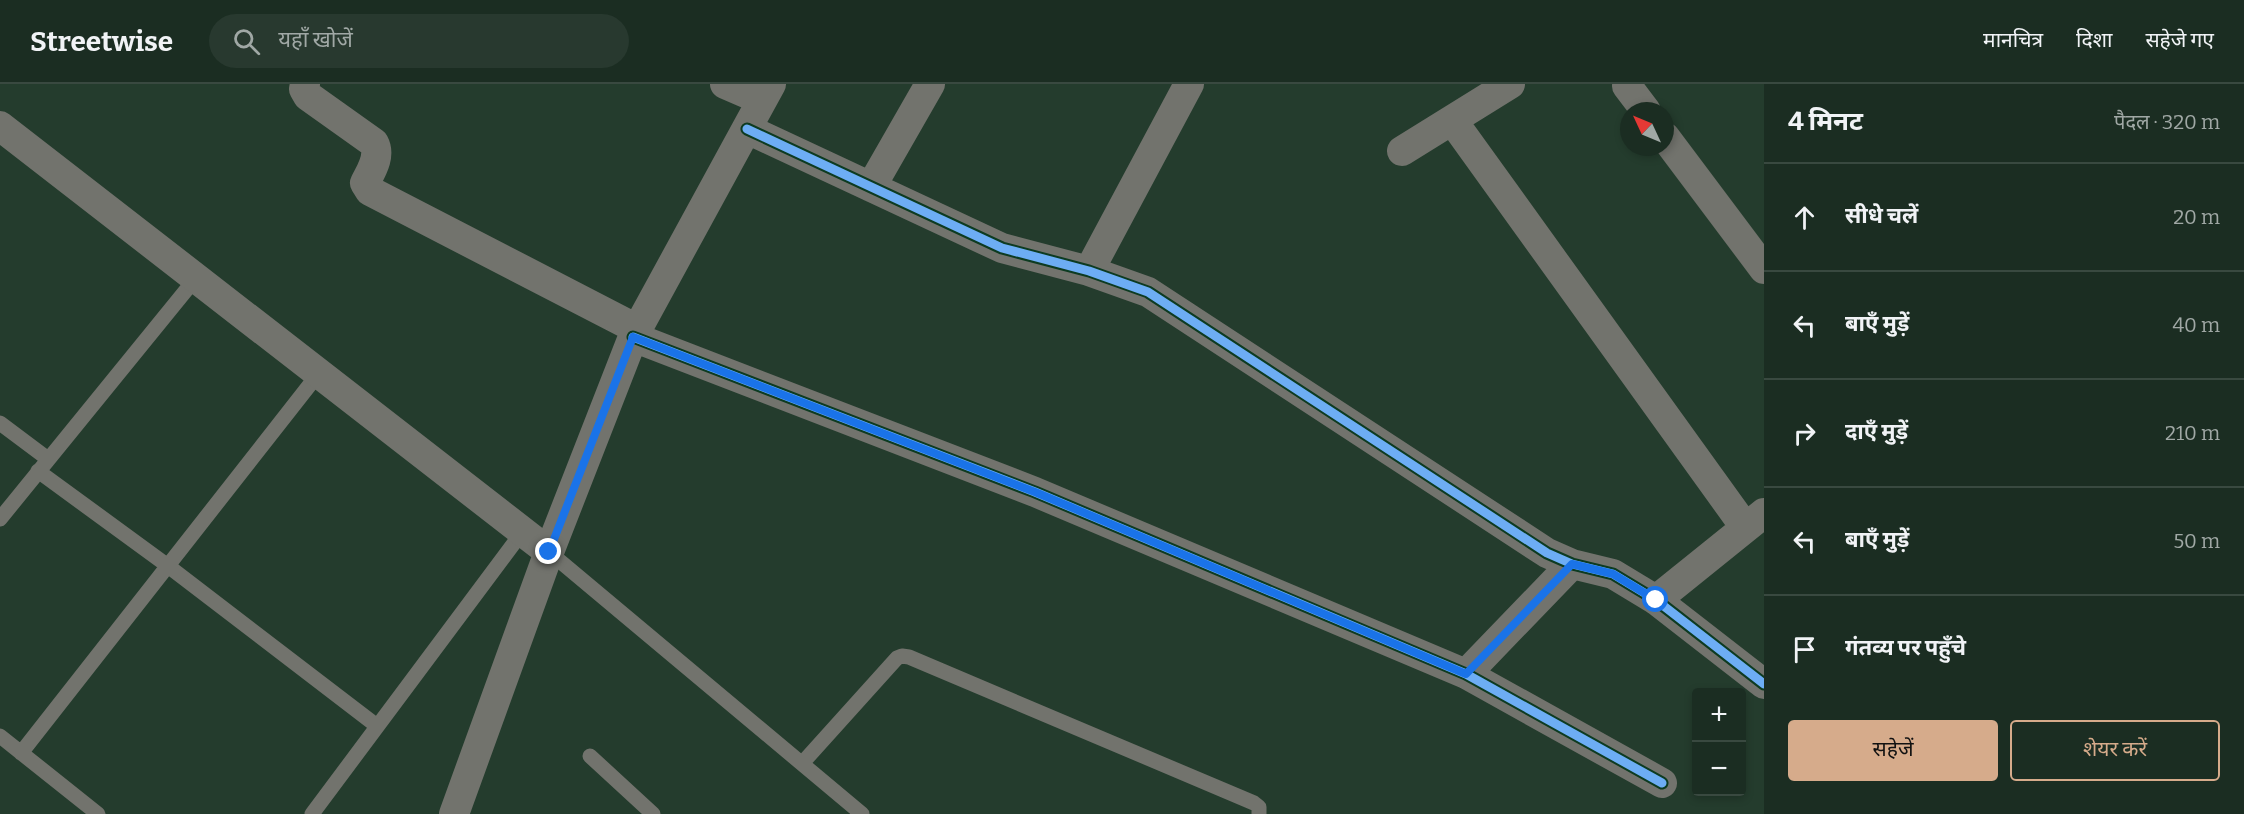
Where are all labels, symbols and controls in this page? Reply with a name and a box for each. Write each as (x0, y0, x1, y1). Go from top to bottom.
search box (209, 14, 629, 68)
text: Streetwise (30, 25, 173, 58)
icon: search (230, 25, 263, 58)
text: यहाँ खोजें (278, 26, 353, 53)
text: मानचित्र (1983, 27, 2043, 53)
text: दिशा (2076, 27, 2112, 53)
text: सहेजे गए (2145, 27, 2214, 53)
north arrow (1620, 102, 1674, 156)
text: 4 मिनट (1788, 106, 1863, 137)
text: पैदल · 320 m (2114, 110, 2220, 134)
icon: ahead (1788, 201, 1821, 234)
text: सीधे चलें (1845, 202, 1918, 229)
text: 20 m (2173, 205, 2220, 229)
icon: left (1788, 309, 1821, 342)
text: बाएँ मुड़ें (1845, 310, 1909, 337)
text: 40 m (2172, 313, 2220, 337)
icon: right (1788, 417, 1821, 450)
text: दाएँ मुड़ें (1845, 418, 1908, 445)
text: 210 m (2165, 421, 2220, 445)
icon: left (1788, 525, 1821, 558)
text: बाएँ मुड़ें (1845, 526, 1909, 553)
text: 50 m (2173, 529, 2220, 553)
route end (535, 538, 561, 564)
route start (1642, 586, 1668, 612)
icon: arrive (1788, 633, 1821, 666)
text: गंतव्य पर पहुँचे (1845, 634, 1966, 661)
map controls (1692, 688, 1746, 796)
button: + (1692, 688, 1746, 742)
button: सहेजें (1788, 720, 1998, 781)
button: शेयर करें (2010, 720, 2220, 781)
button: − (1692, 742, 1746, 796)

